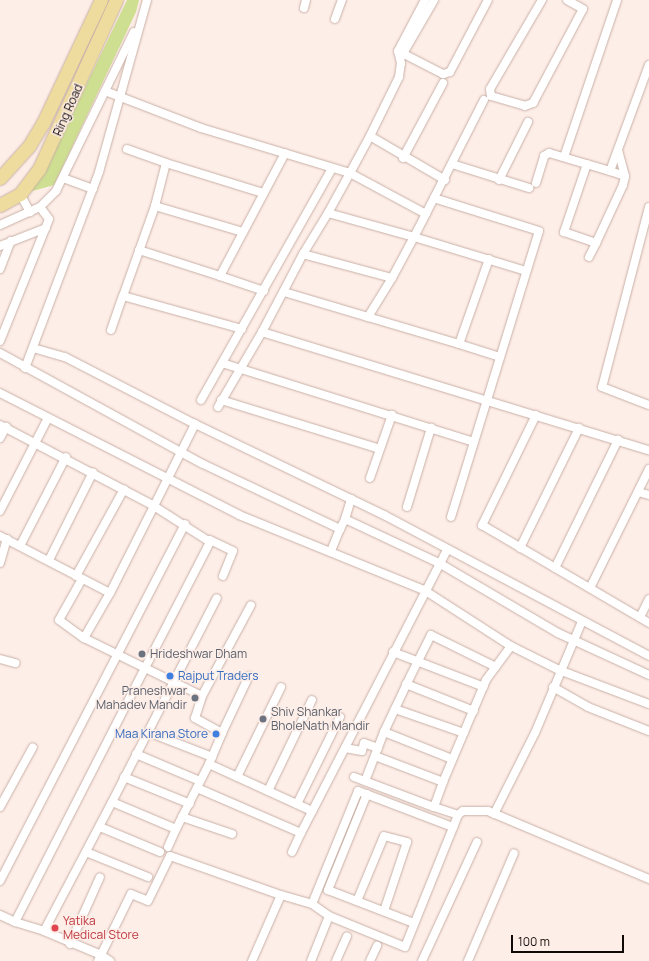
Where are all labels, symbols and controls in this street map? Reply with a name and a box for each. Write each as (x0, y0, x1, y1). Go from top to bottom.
street label: Ring Road (50, 82, 86, 138)
place label: Hrideshwar Dham (150, 647, 247, 661)
marker: Hrideshwar Dham (137, 649, 147, 659)
place label: Rajput Traders (178, 669, 258, 683)
marker: Rajput Traders (165, 671, 175, 681)
place label: Praneshwar Mahadev Mandir (96, 684, 187, 712)
marker: Praneshwar Mahadev Mandir (190, 693, 200, 703)
place label: Shiv Shankar BholeNath Mandir (271, 705, 370, 733)
marker: Shiv Shankar BholeNath Mandir (258, 714, 268, 724)
place label: Maa Kirana Store (115, 727, 208, 741)
marker: Maa Kirana Store (211, 729, 221, 739)
place label: Yatika Medical Store (63, 914, 139, 942)
marker: Yatika Medical Store (50, 923, 60, 933)
scale bar (513, 927, 626, 953)
text: 100 m (518, 933, 550, 950)

